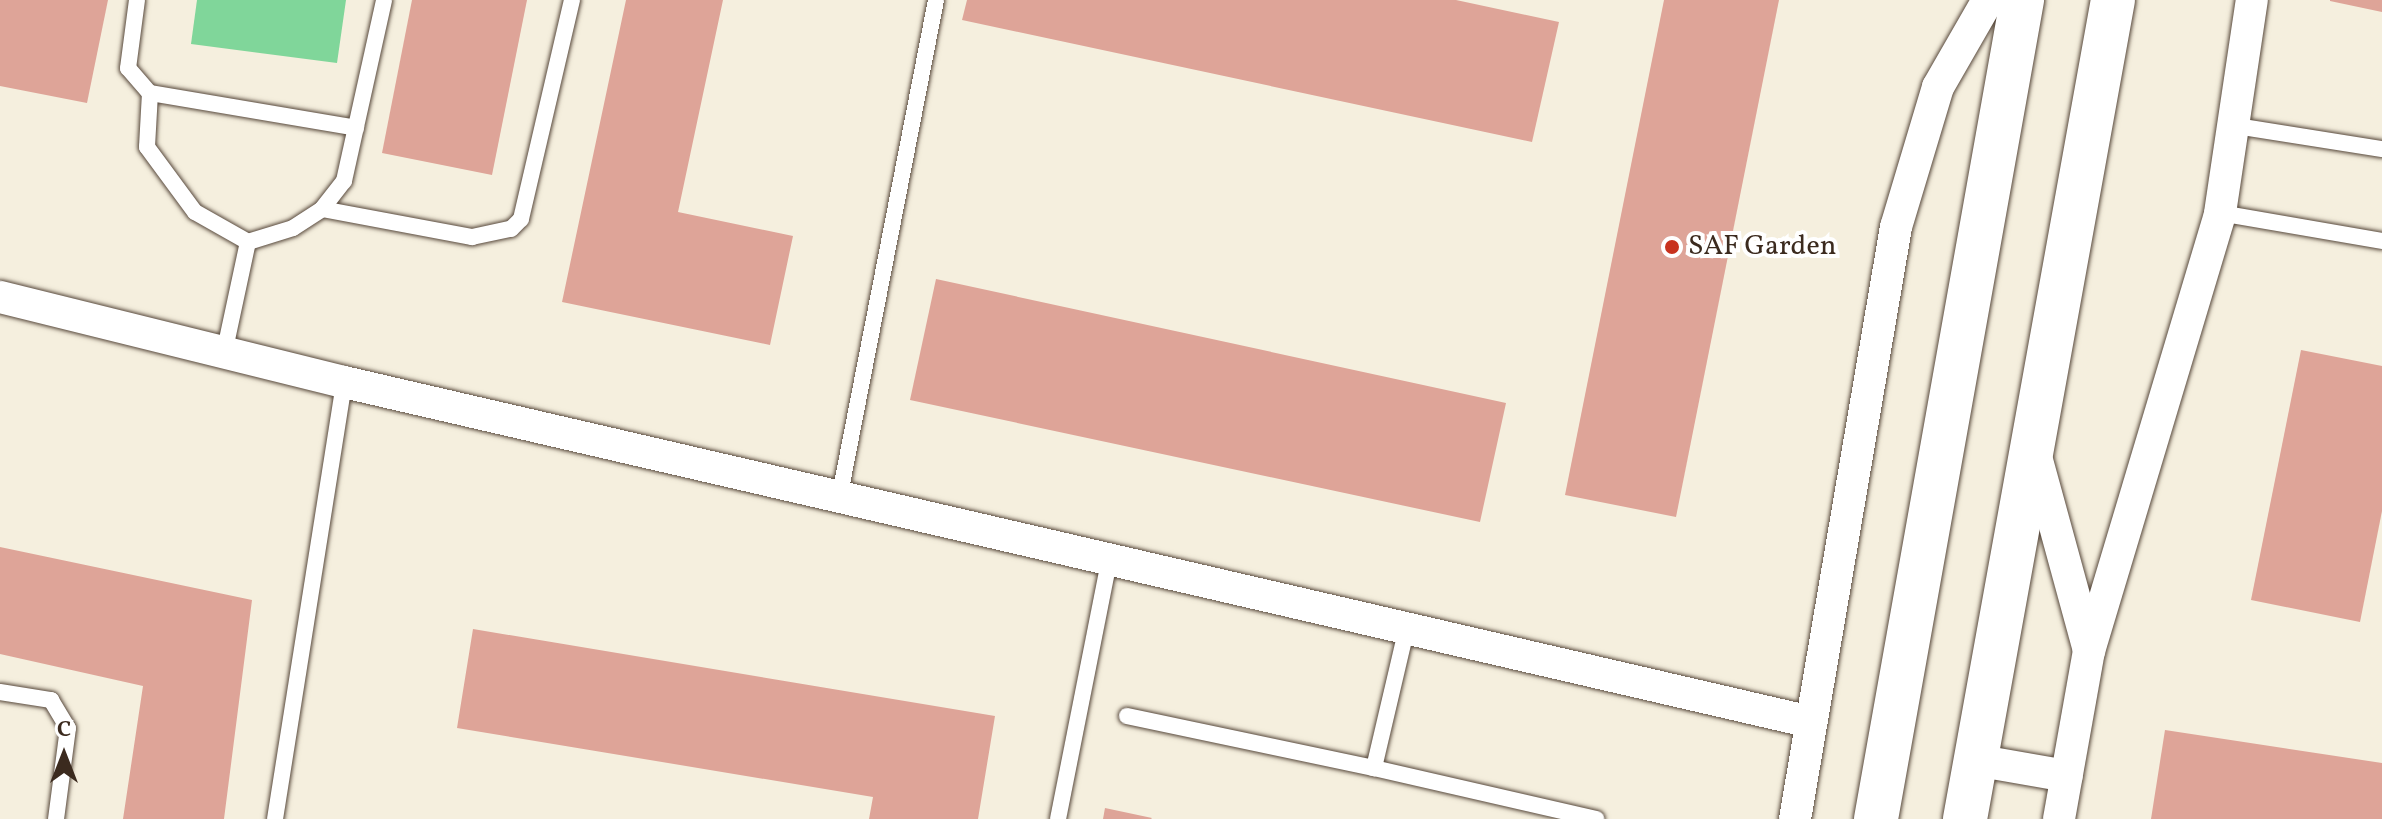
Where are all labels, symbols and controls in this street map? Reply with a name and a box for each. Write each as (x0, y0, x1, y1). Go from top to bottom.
place label: SAF Garden (1688, 230, 1836, 264)
marker: SAF Garden (1663, 238, 1681, 256)
north arrow (24, 715, 104, 795)
text: С (57, 715, 71, 746)

